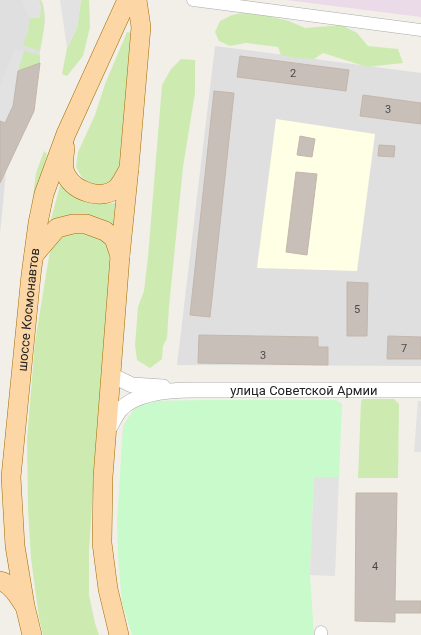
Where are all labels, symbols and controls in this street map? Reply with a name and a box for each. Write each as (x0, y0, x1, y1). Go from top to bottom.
house number: 2 (290, 67, 296, 80)
house number: 3 (385, 103, 391, 116)
street label: шоссе Космонавтов (14, 247, 43, 372)
house number: 5 (354, 303, 360, 316)
house number: 7 (401, 342, 407, 355)
house number: 3 (260, 349, 266, 362)
street label: улица Советской Армии (230, 383, 377, 398)
house number: 4 (372, 560, 378, 573)

